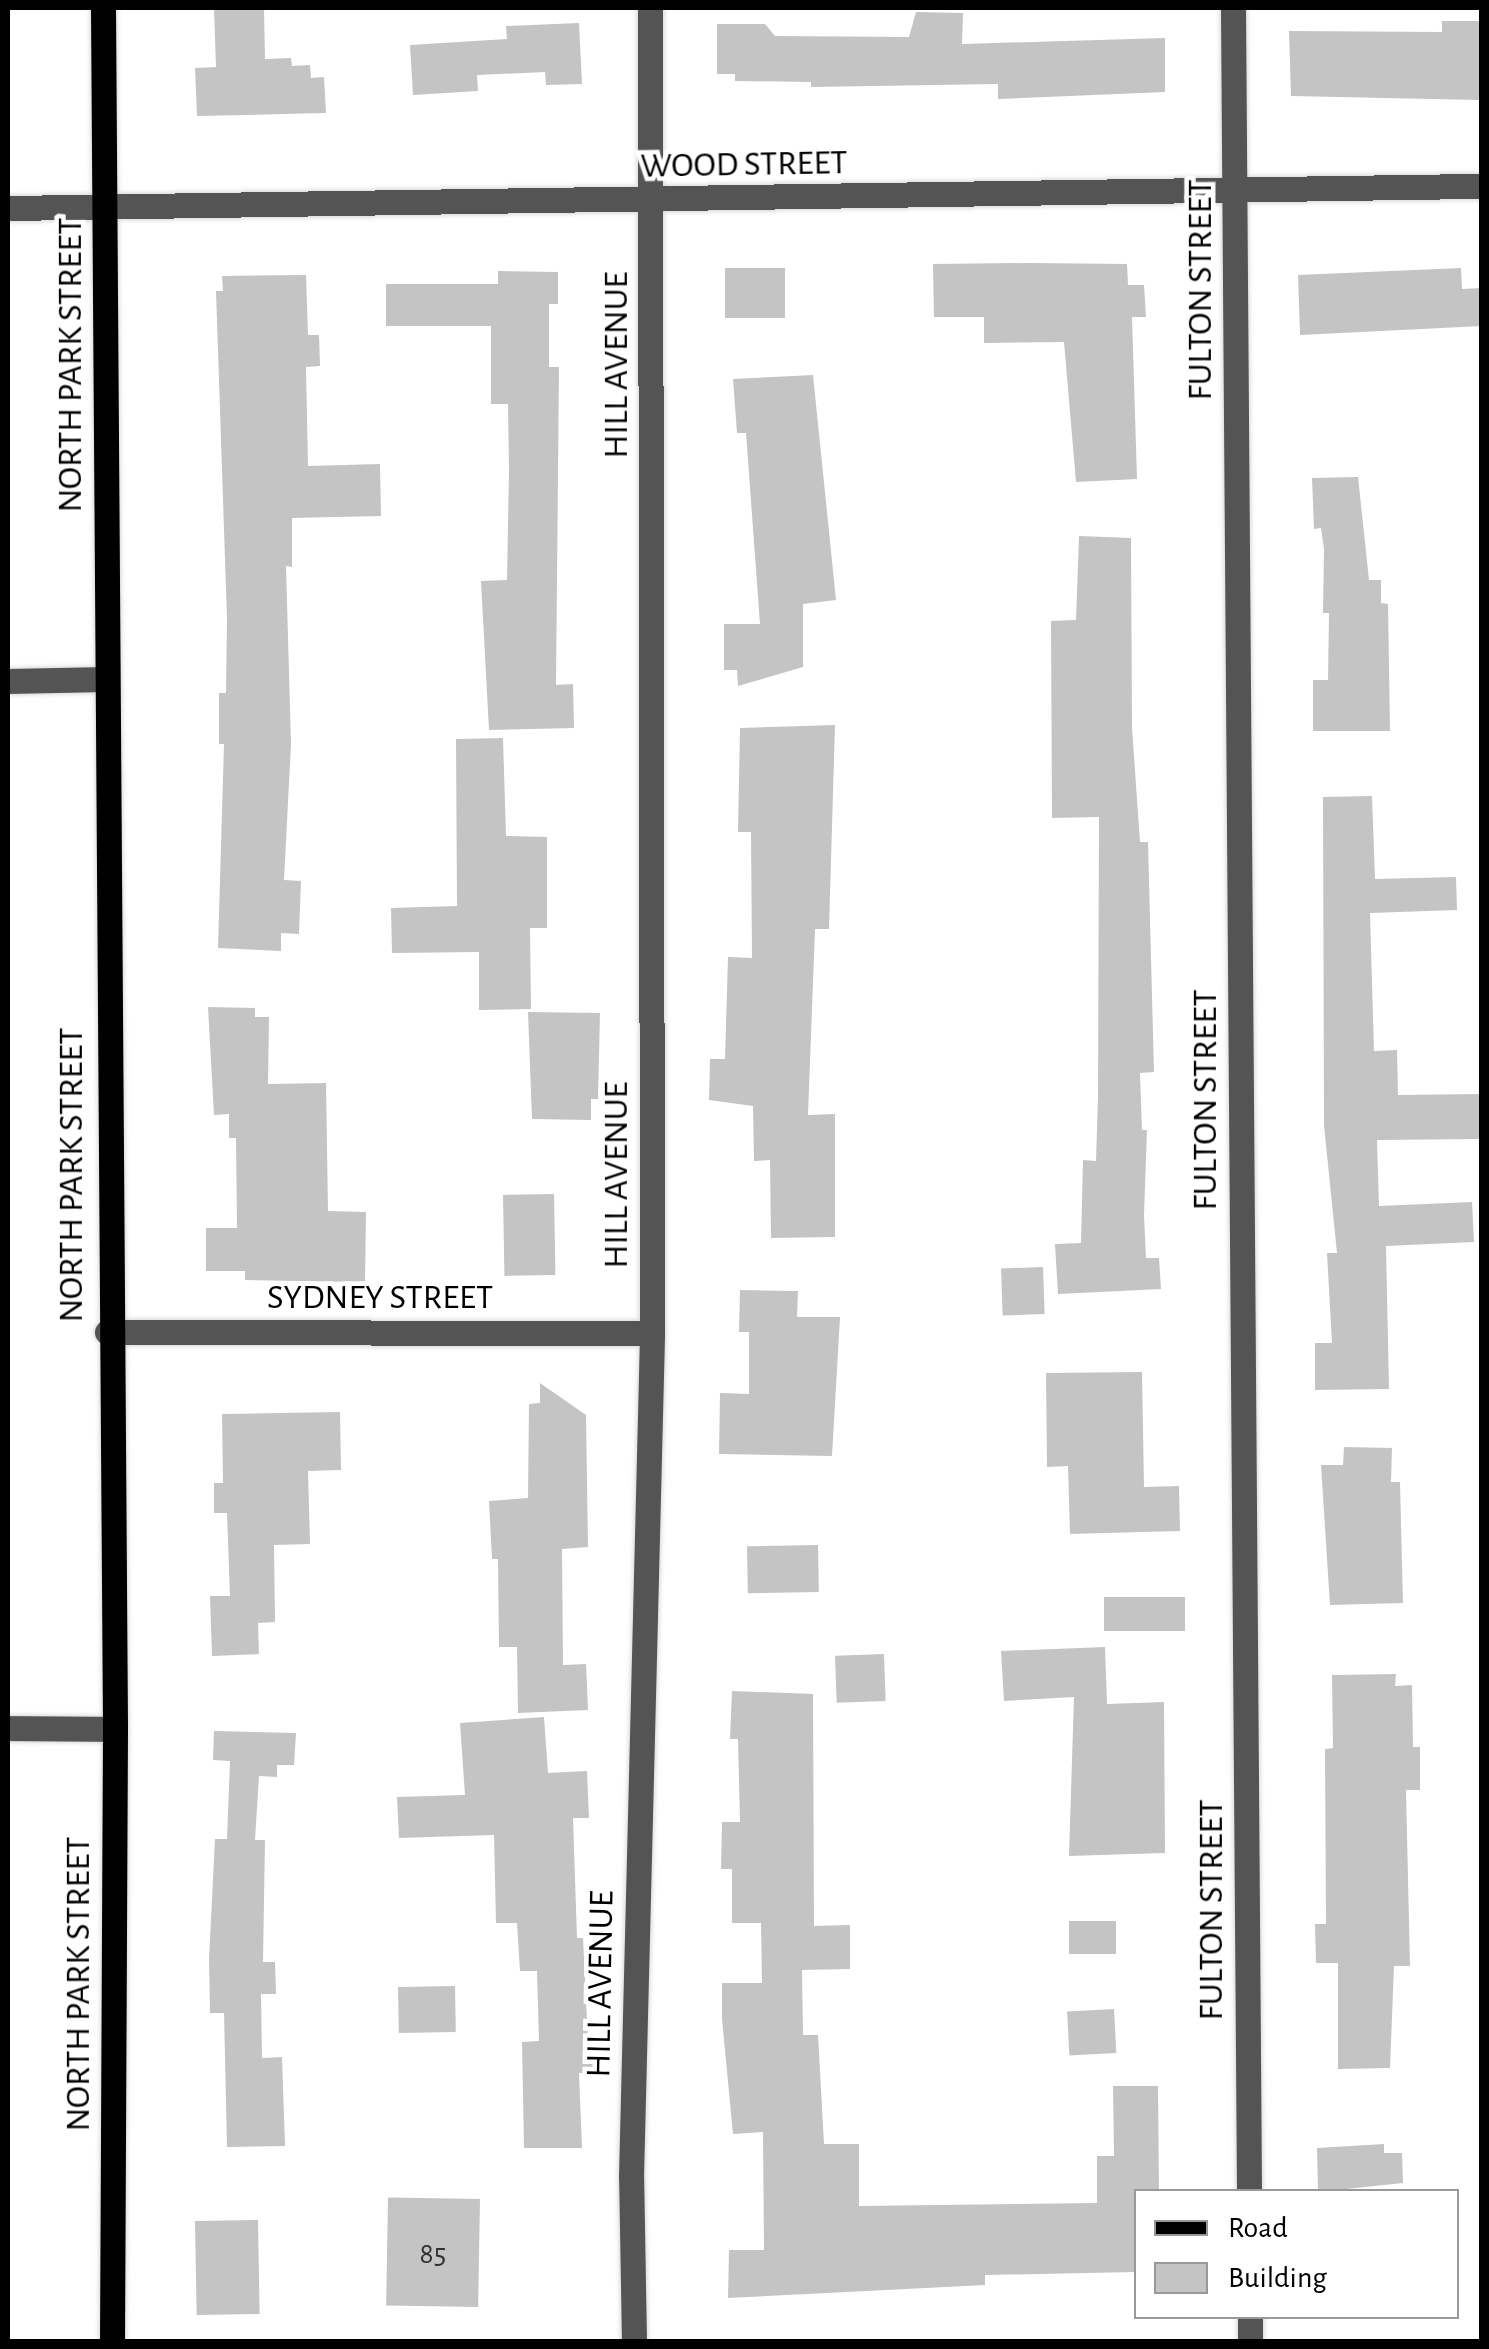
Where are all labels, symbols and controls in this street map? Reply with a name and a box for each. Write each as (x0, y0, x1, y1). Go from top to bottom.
street label: WOOD STREET (640, 142, 848, 188)
street label: FULTON STREET (1180, 179, 1222, 401)
street label: NORTH PARK STREET (50, 218, 92, 512)
street label: HILL AVENUE (596, 272, 638, 458)
street label: FULTON STREET (1185, 989, 1227, 1211)
street label: NORTH PARK STREET (51, 1028, 93, 1322)
street label: HILL AVENUE (596, 1082, 638, 1268)
street label: SYDNEY STREET (267, 1277, 493, 1319)
street label: FULTON STREET (1191, 1799, 1233, 2021)
street label: NORTH PARK STREET (58, 1837, 100, 2131)
street label: HILL AVENUE (578, 1890, 624, 2078)
legend (1134, 2189, 1459, 2319)
text: Road (1228, 2213, 1288, 2243)
house number: 85 (420, 2236, 446, 2272)
text: Building (1228, 2263, 1327, 2293)

